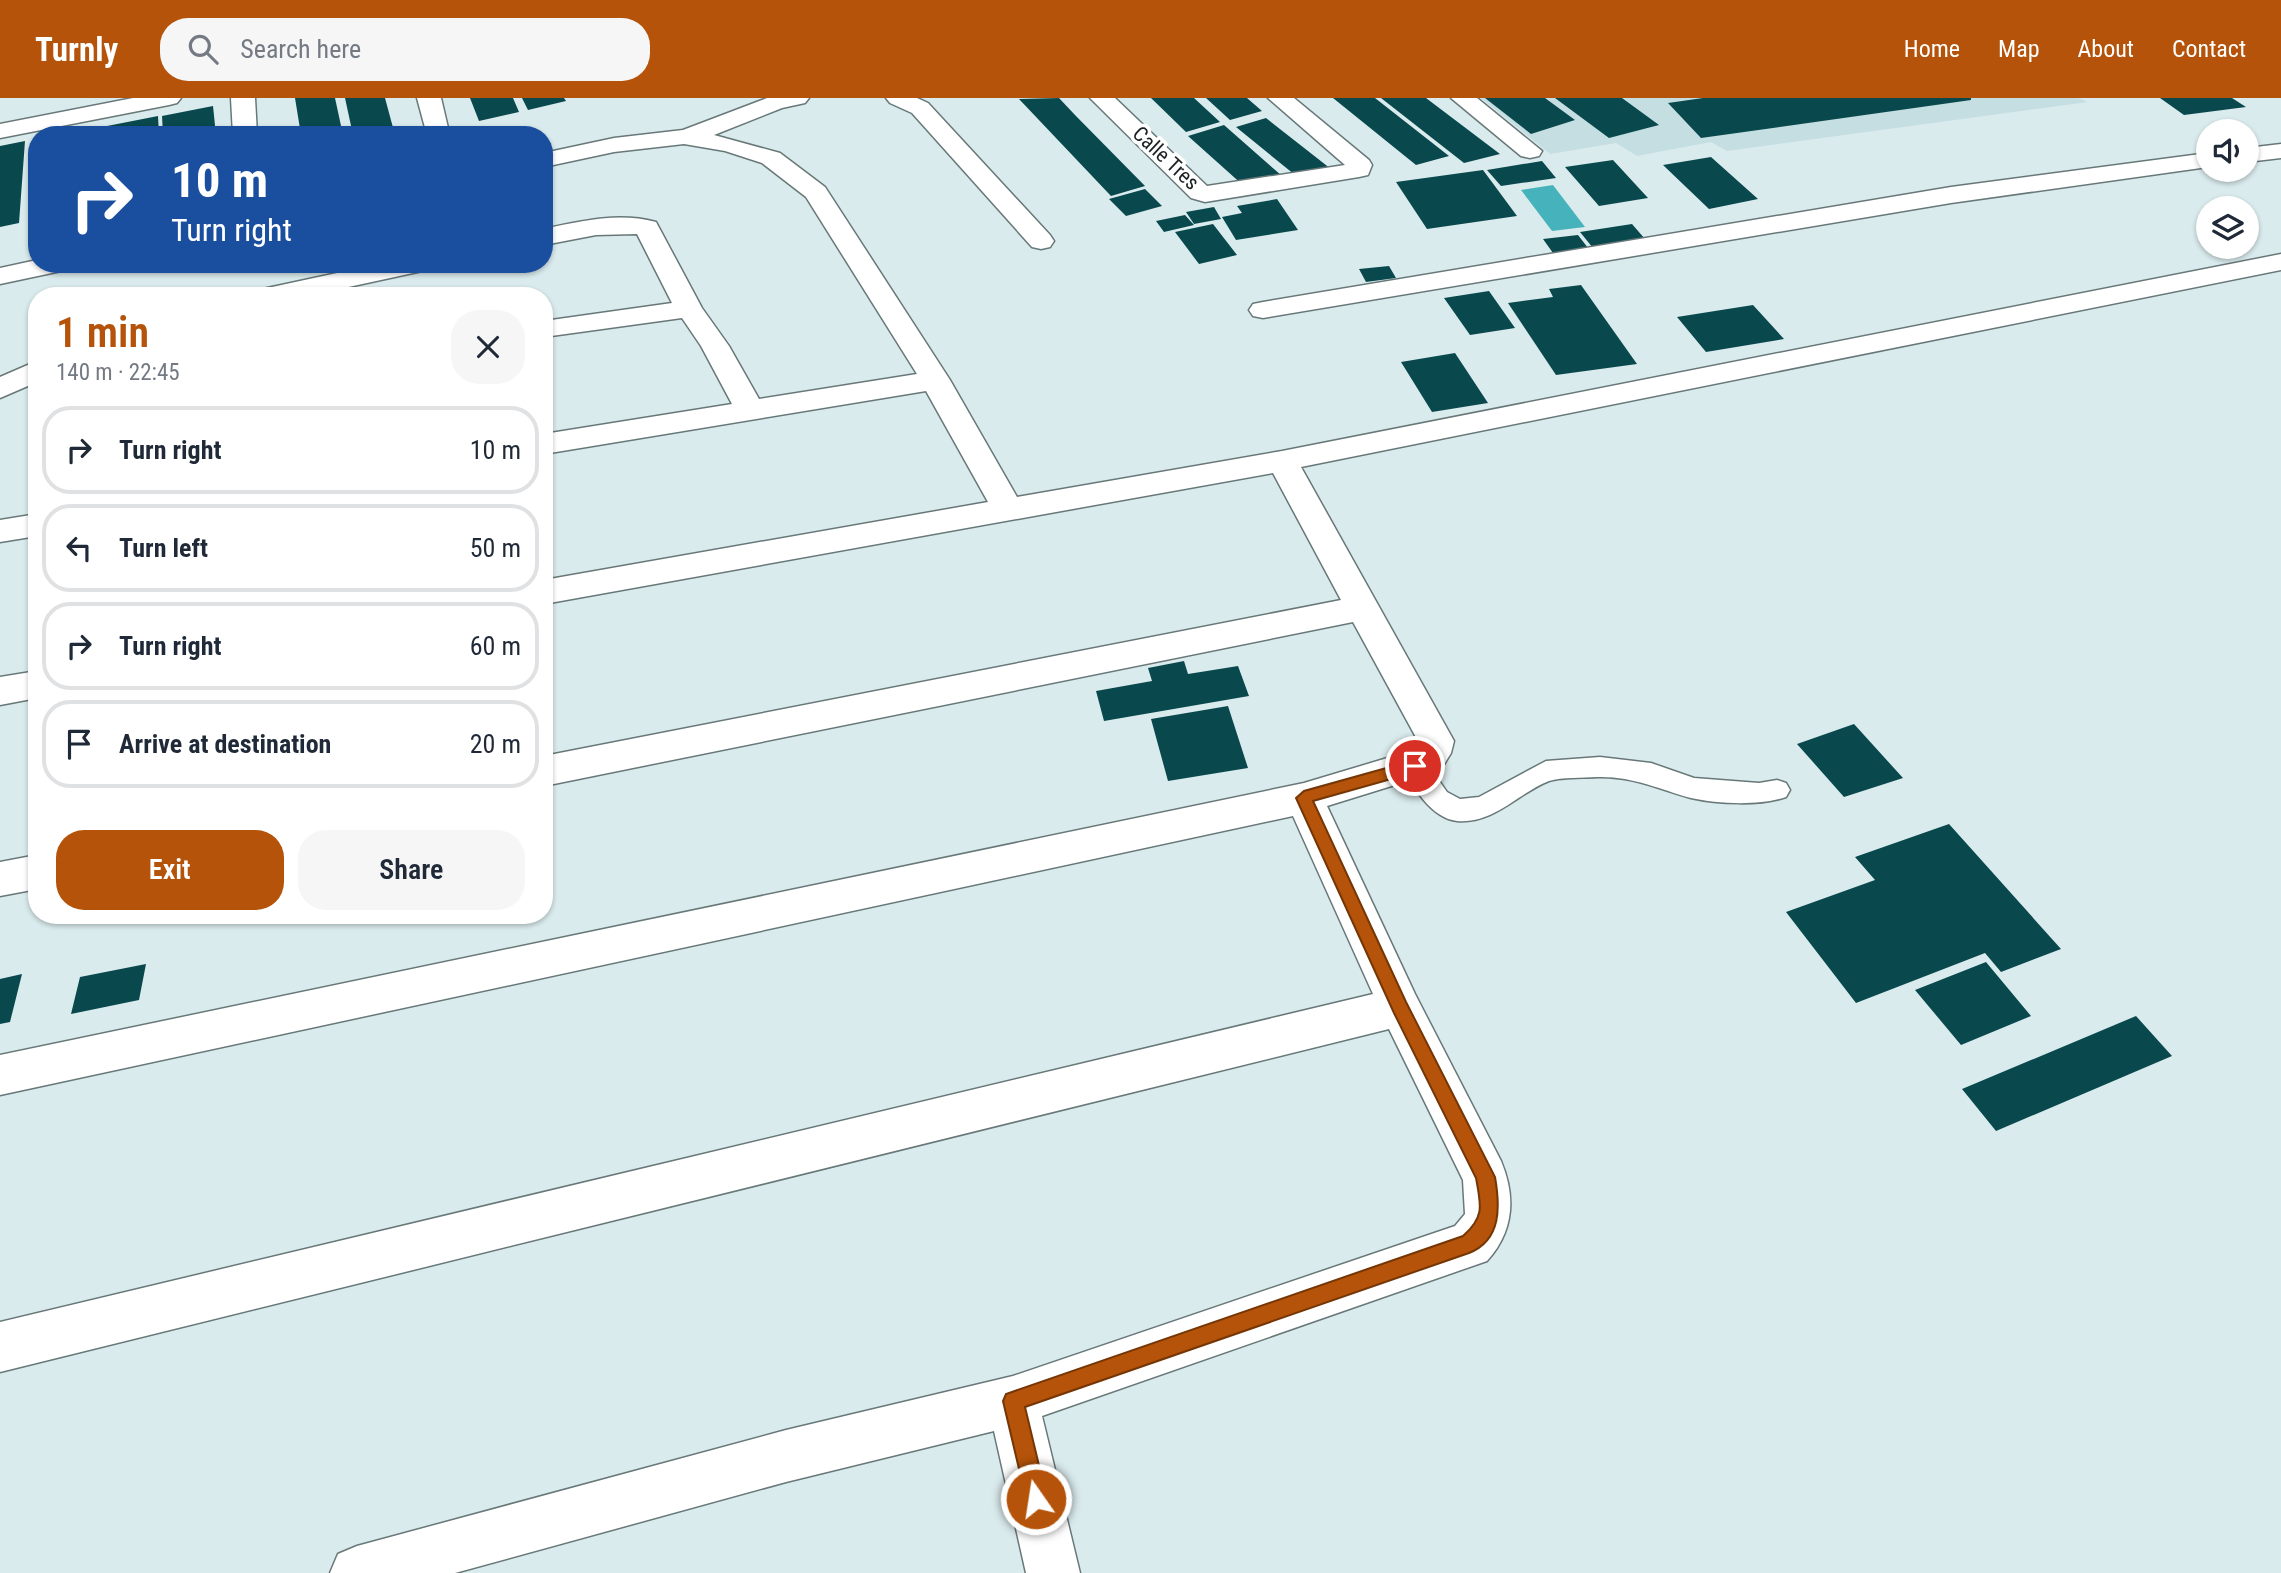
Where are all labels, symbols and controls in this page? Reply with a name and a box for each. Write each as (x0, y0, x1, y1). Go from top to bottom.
search box (160, 18, 650, 81)
text: Turnly (35, 30, 118, 69)
icon: search (184, 30, 222, 68)
text: Search here (240, 34, 361, 64)
text: Home (1904, 35, 1960, 63)
text: Map (1998, 35, 2040, 63)
text: About (2078, 35, 2134, 63)
text: Contact (2172, 35, 2246, 63)
map controls (2196, 119, 2259, 259)
button: sound (2196, 119, 2259, 182)
street label: Calle Tres (1128, 121, 1204, 195)
text: 10 m (171, 152, 268, 209)
icon: right (56, 154, 147, 245)
button: layers (2196, 196, 2259, 259)
text: Turn right (171, 211, 292, 249)
text: 1 min (56, 308, 149, 357)
button: close (451, 310, 525, 384)
text: 140 m · 22:45 (56, 359, 180, 386)
icon: right (60, 431, 98, 469)
text: Turn right (119, 435, 221, 465)
text: 10 m (470, 435, 521, 465)
icon: left (60, 529, 98, 567)
text: Turn left (119, 533, 208, 563)
text: 50 m (470, 533, 521, 563)
icon: right (60, 627, 98, 665)
text: Turn right (119, 631, 221, 661)
text: 60 m (470, 631, 521, 661)
icon: arrive (60, 725, 98, 763)
text: Arrive at destination (119, 729, 331, 759)
text: 20 m (470, 729, 521, 759)
pin (1385, 736, 1445, 796)
icon: arrive (1396, 747, 1434, 785)
button: Exit (56, 830, 284, 910)
button: Share (298, 830, 525, 910)
position arrow (999, 1462, 1073, 1536)

